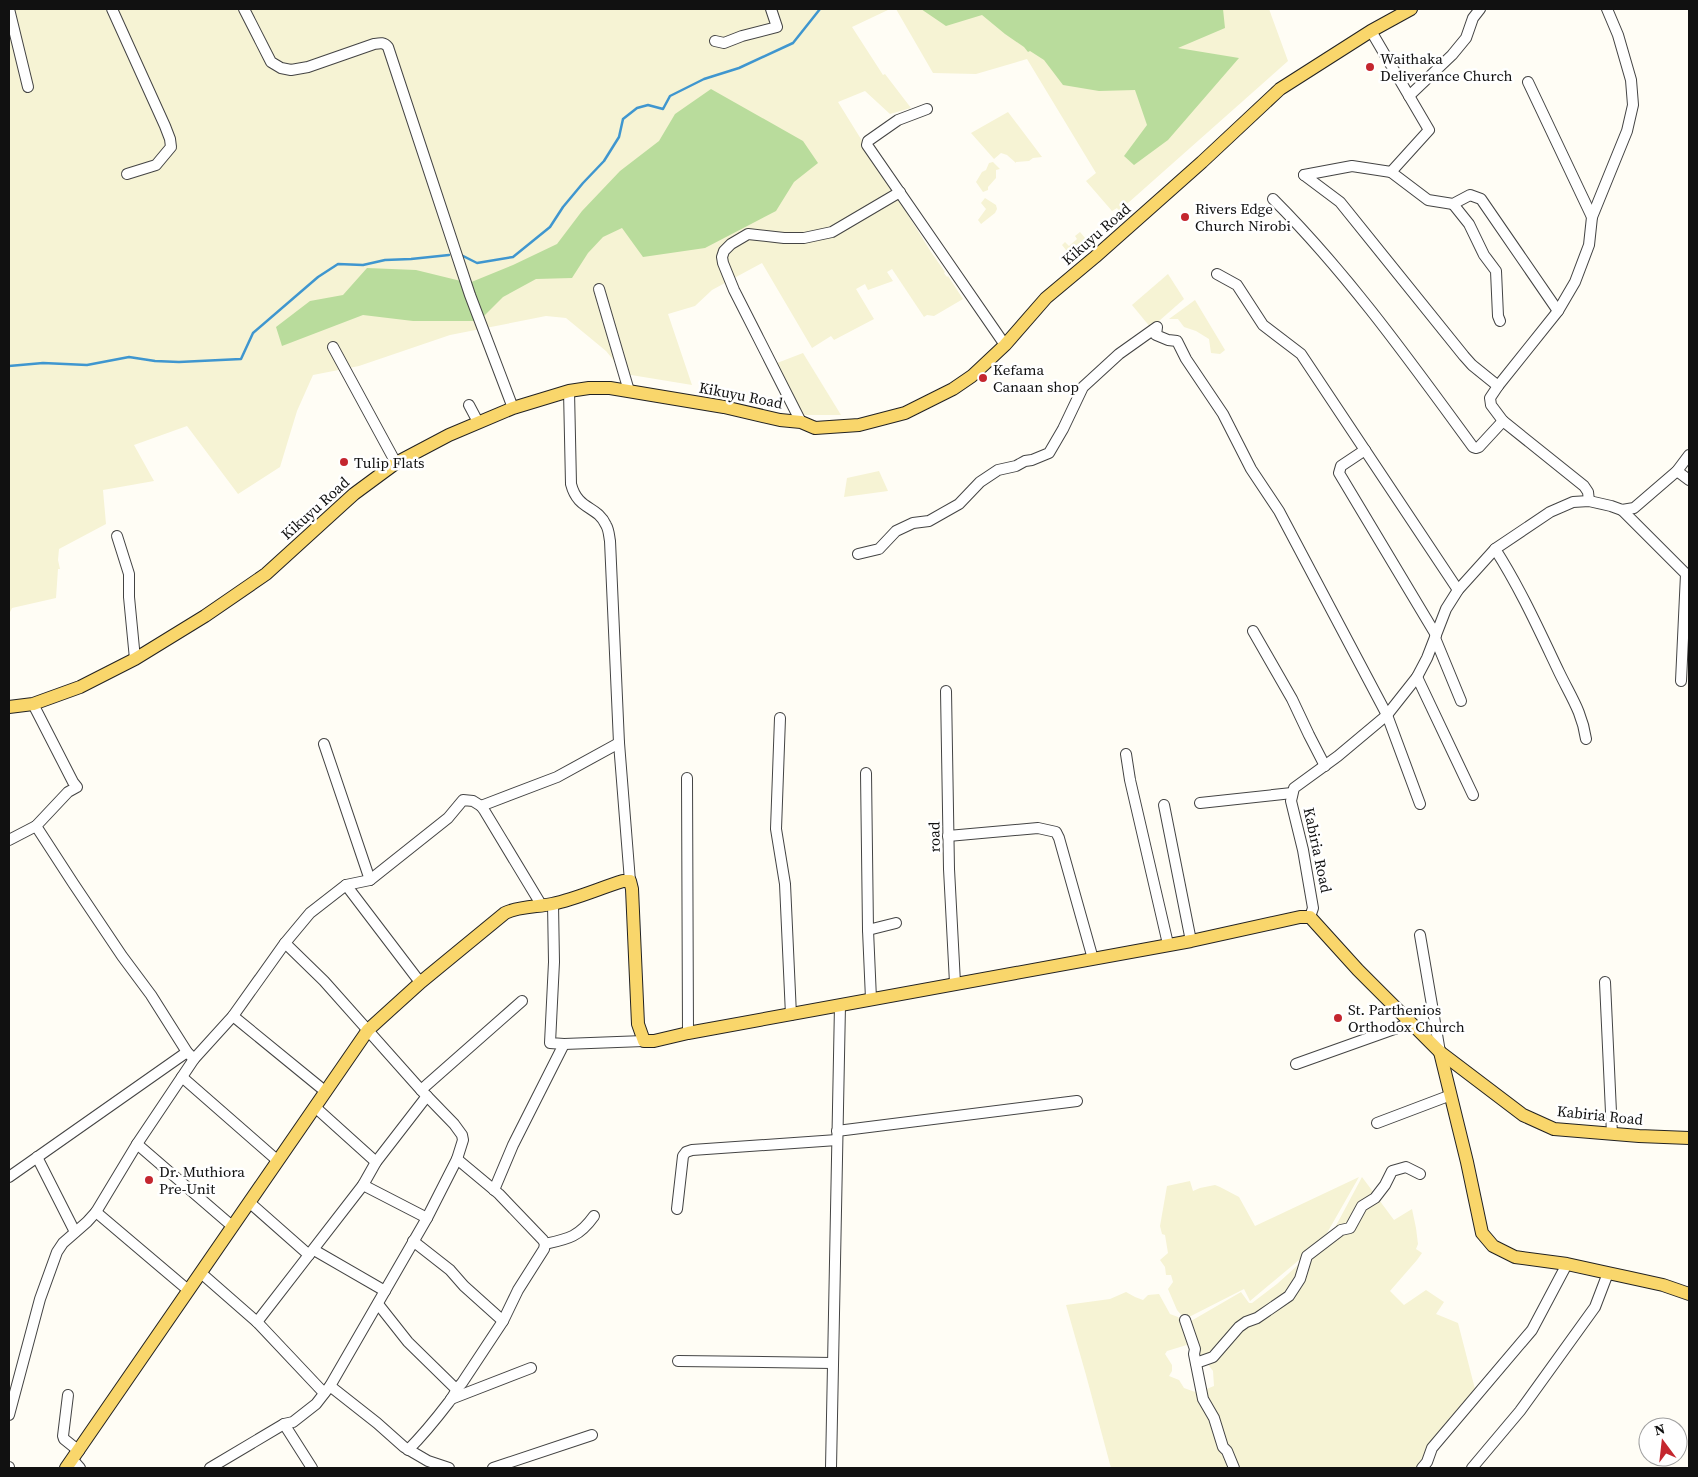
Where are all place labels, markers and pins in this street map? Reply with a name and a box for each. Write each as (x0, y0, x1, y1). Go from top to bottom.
place label: Waithaka Deliverance Church (1380, 48, 1513, 86)
marker: Waithaka Deliverance Church (1364, 61, 1376, 73)
place label: Rivers Edge Church Nirobi (1195, 198, 1291, 236)
marker: Rivers Edge Church Nirobi (1179, 211, 1191, 223)
place label: Kefama Canaan shop (993, 359, 1079, 397)
marker: Kefama Canaan shop (977, 372, 989, 384)
place label: Tulip Flats (354, 452, 425, 473)
marker: Tulip Flats (338, 456, 350, 468)
place label: St. Parthenios Orthodox Church (1348, 999, 1465, 1037)
marker: St. Parthenios Orthodox Church (1332, 1012, 1344, 1024)
place label: Dr. Muthiora Pre-Unit (159, 1161, 245, 1199)
marker: Dr. Muthiora Pre-Unit (143, 1174, 155, 1186)

